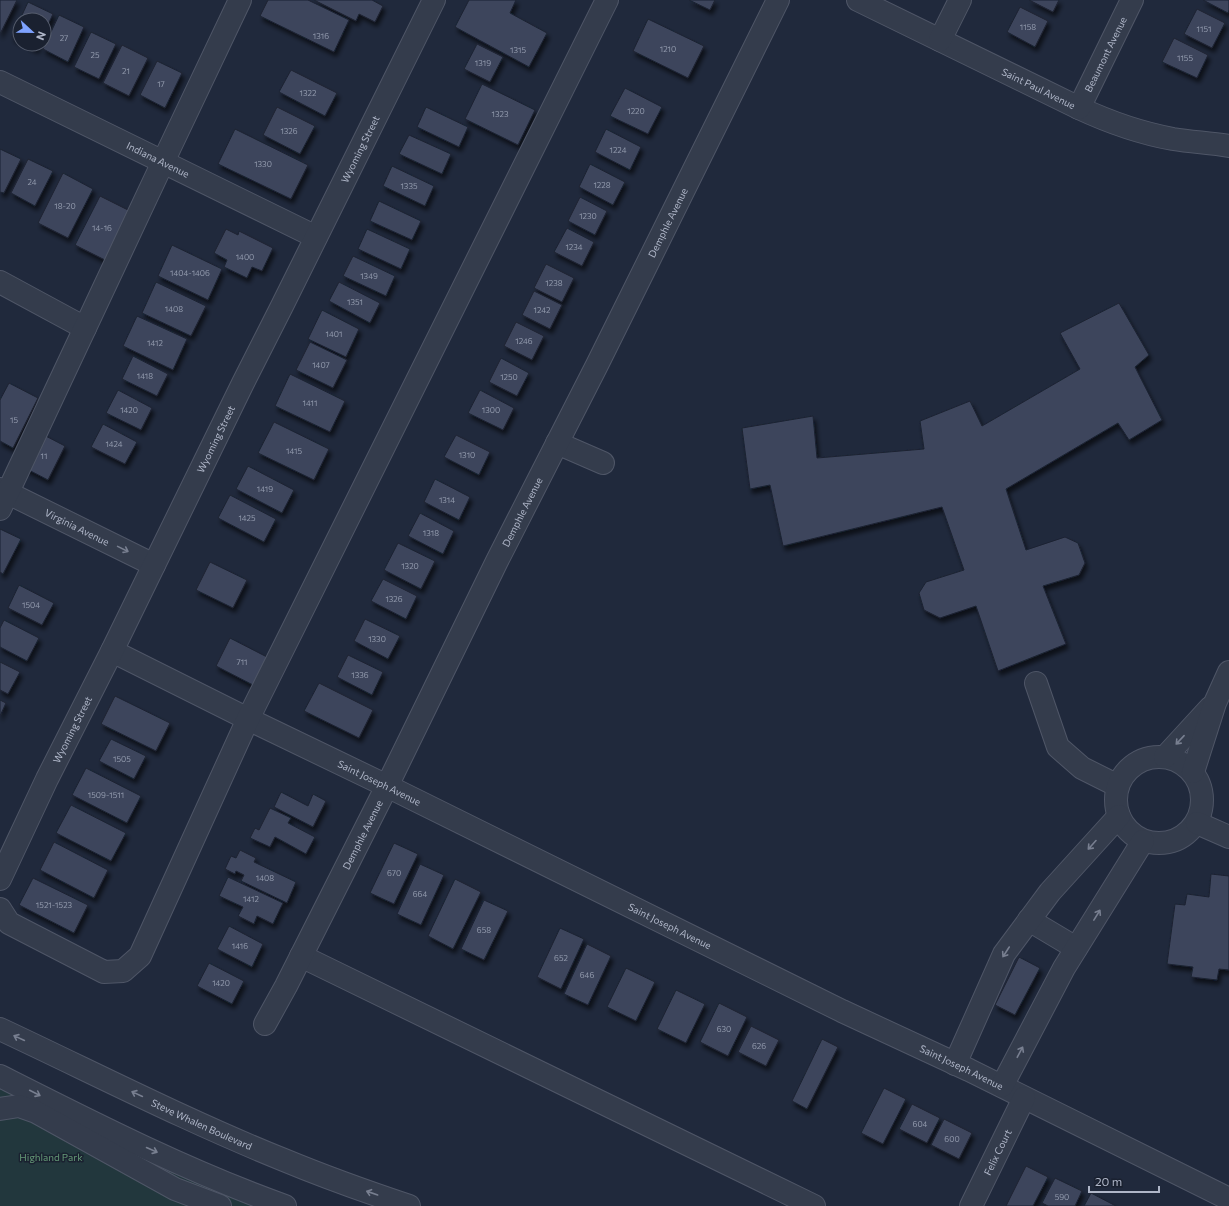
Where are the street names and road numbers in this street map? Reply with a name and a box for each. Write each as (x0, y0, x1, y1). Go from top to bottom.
street label: Beaumont Avenue (1082, 14, 1129, 94)
street label: Saint Paul Avenue (1000, 65, 1077, 111)
street label: Wyoming Street (338, 113, 382, 185)
street label: Indiana Avenue (125, 139, 191, 180)
street label: Demphle Avenue (645, 186, 690, 259)
street label: Wyoming Street (194, 403, 237, 475)
street label: Demphle Avenue (499, 475, 545, 549)
street label: Virginia Avenue (43, 506, 111, 548)
street label: Wyoming Street (50, 694, 94, 765)
street label: Saint Joseph Avenue (336, 757, 423, 808)
street label: Demphle Avenue (340, 798, 385, 871)
street label: Saint Joseph Avenue (626, 900, 713, 951)
street label: Saint Joseph Avenue (918, 1042, 1005, 1092)
street label: Steve Whalen Boulevard (149, 1096, 254, 1152)
street label: Felix Court (981, 1127, 1014, 1177)

